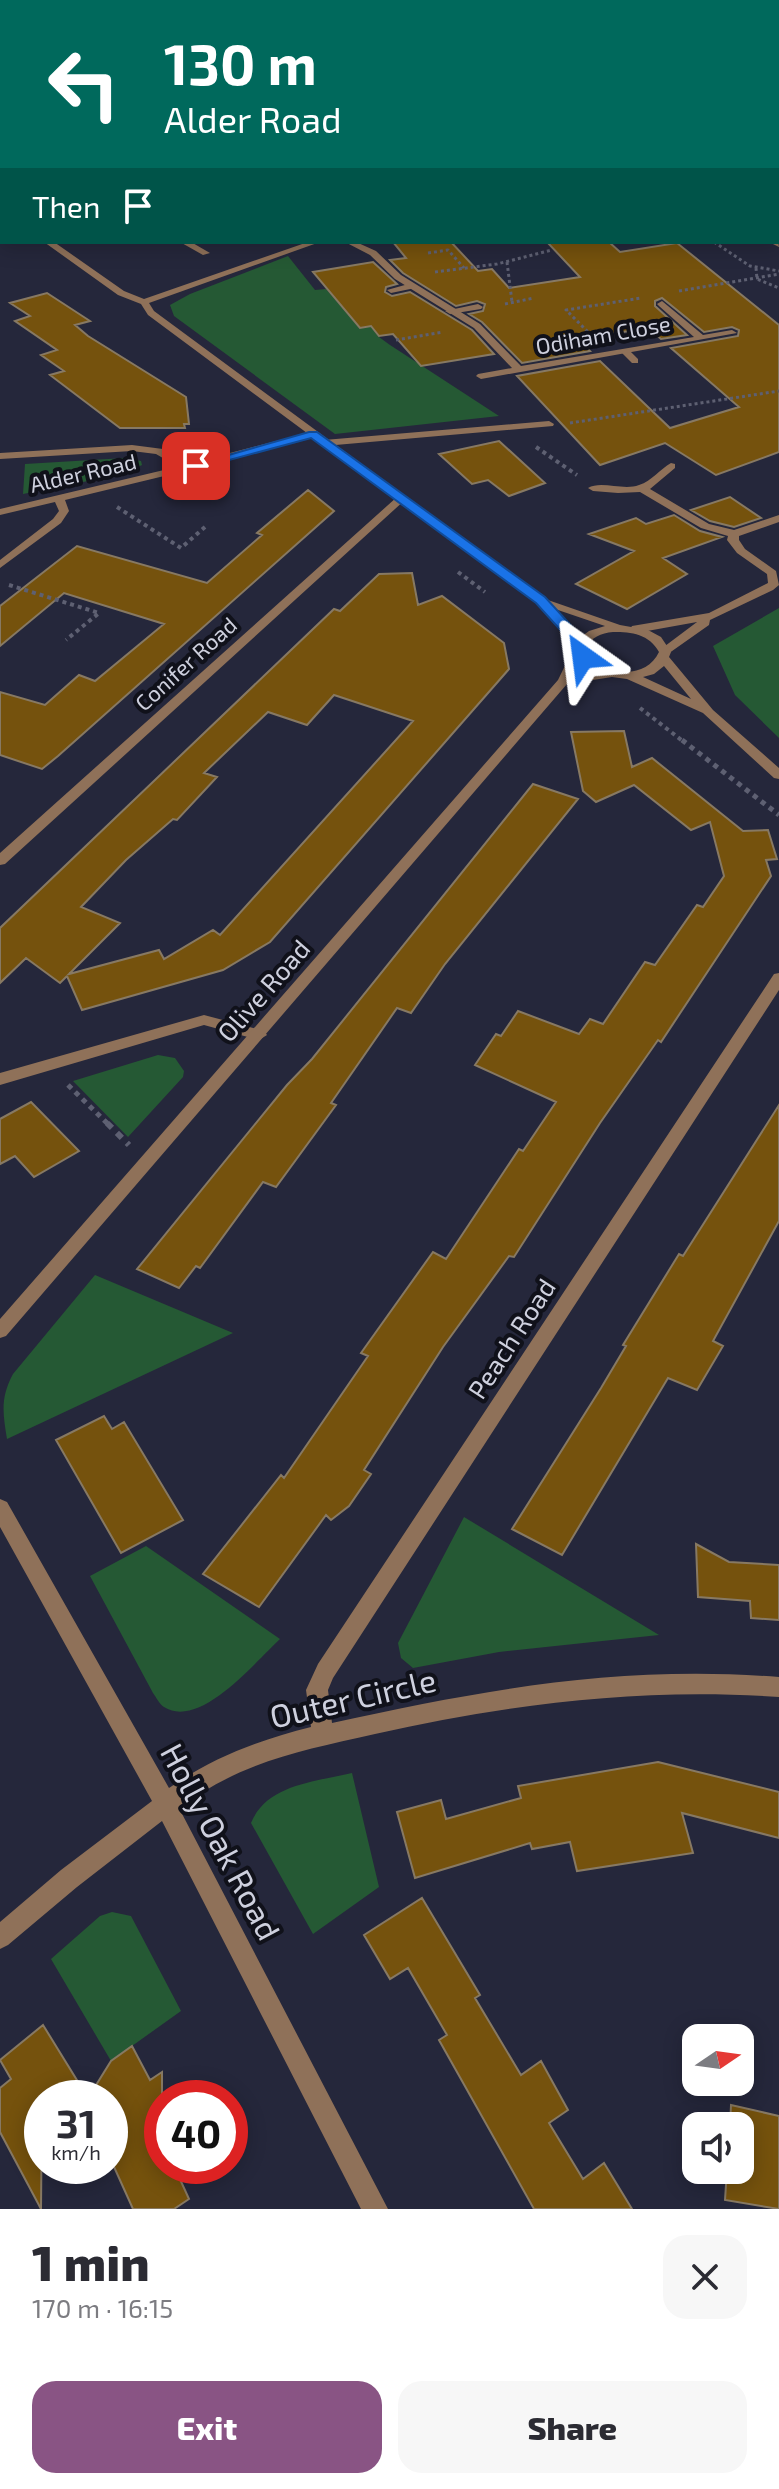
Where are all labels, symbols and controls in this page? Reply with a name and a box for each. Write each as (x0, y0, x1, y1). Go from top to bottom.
text: 130 m (164, 29, 317, 96)
icon: left (32, 32, 136, 136)
text: Alder Road (164, 97, 342, 140)
icon: arrive (116, 184, 160, 228)
text: Then (32, 188, 100, 224)
street label: Odiham Close (533, 309, 672, 359)
pin (162, 432, 230, 500)
icon: arrive (174, 444, 218, 488)
street label: Alder Road (27, 447, 139, 497)
street label: Conifer Road (129, 611, 241, 715)
position arrow (541, 615, 625, 699)
street label: Olive Road (210, 933, 316, 1047)
street label: Peach Road (460, 1272, 561, 1404)
street label: Outer Circle (266, 1660, 439, 1735)
street label: Holly Oak Road (154, 1736, 289, 1946)
north arrow (682, 2024, 754, 2096)
map controls (682, 2024, 754, 2184)
speed limit sign: 40 (144, 2080, 248, 2184)
text: 31 (56, 2098, 96, 2146)
button: sound (682, 2112, 754, 2184)
text: km/h (51, 2140, 101, 2164)
text: 1 min (32, 2233, 150, 2291)
button: close (663, 2235, 747, 2319)
text: 170 m · 16:15 (32, 2292, 173, 2323)
button: Exit (32, 2381, 382, 2473)
button: Share (398, 2381, 747, 2473)

